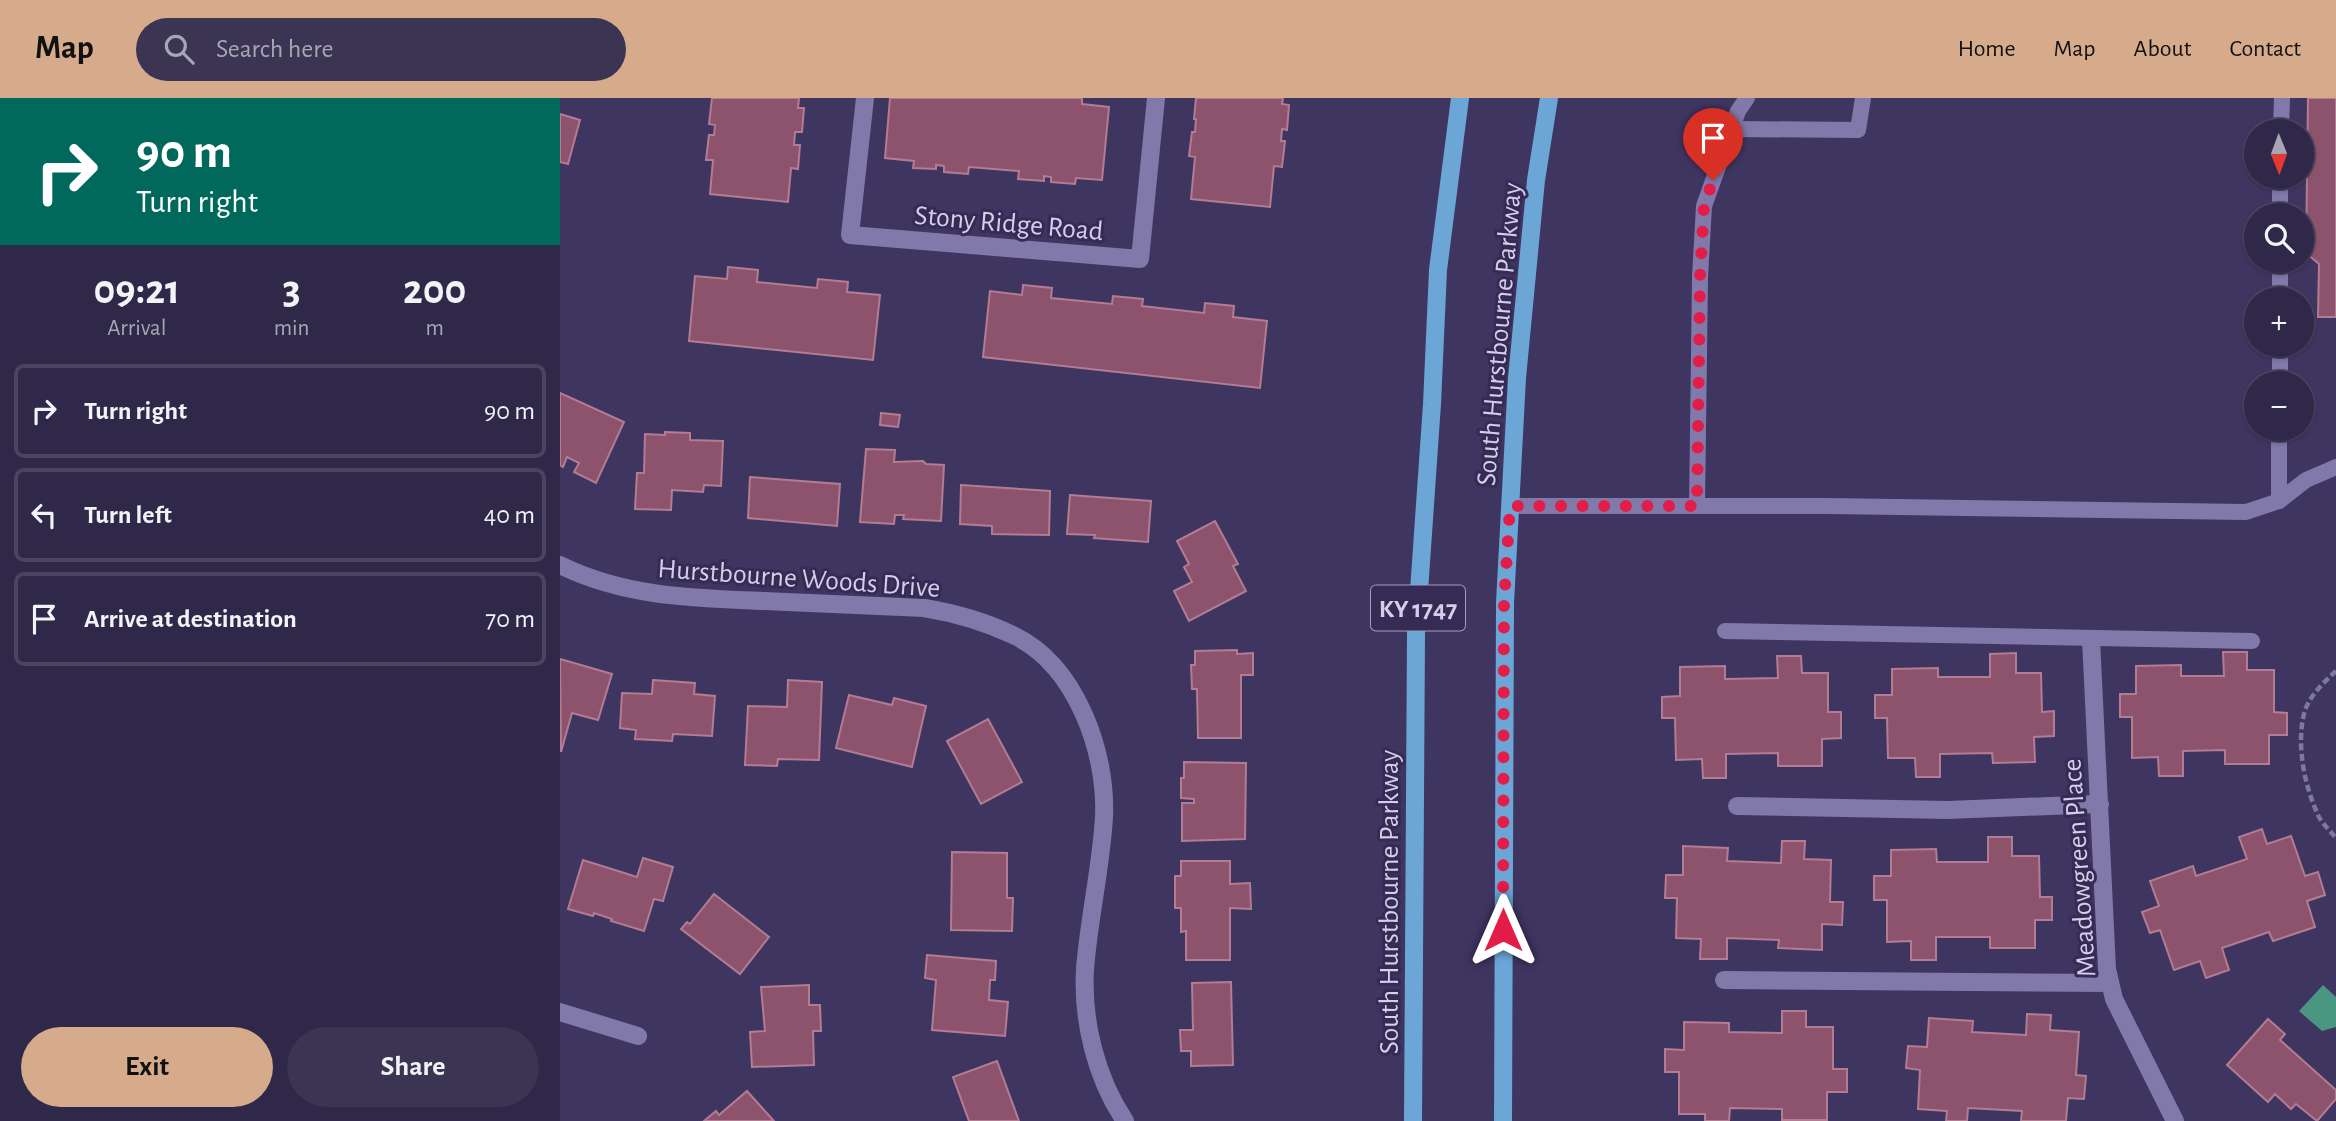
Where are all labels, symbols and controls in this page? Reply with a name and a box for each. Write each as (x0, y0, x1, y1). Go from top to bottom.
search box (136, 18, 626, 81)
icon: search (160, 30, 198, 68)
text: Map (35, 32, 94, 65)
text: Search here (216, 36, 334, 62)
text: Home (1958, 37, 2016, 61)
text: Map (2054, 37, 2096, 61)
text: About (2134, 37, 2191, 61)
text: Contact (2229, 37, 2301, 61)
pin (1683, 108, 1743, 180)
icon: arrive (1694, 119, 1732, 157)
north arrow (2244, 119, 2314, 189)
map controls (2244, 119, 2314, 441)
icon: right (21, 126, 112, 217)
text: 90 m (136, 128, 232, 177)
street label: South Hurstbourne Parkway (1473, 181, 1527, 487)
text: Turn right (136, 186, 258, 218)
street label: Stony Ridge Road (913, 202, 1104, 246)
button: search (2244, 203, 2314, 273)
text: 09:21 (93, 269, 180, 311)
text: 3 (283, 269, 301, 311)
text: 200 (403, 269, 467, 311)
button: + (2244, 287, 2314, 357)
text: Arrival (107, 317, 166, 340)
text: min (274, 317, 309, 340)
text: m (426, 317, 444, 340)
button: − (2244, 371, 2314, 441)
icon: right (25, 392, 63, 430)
text: Turn right (84, 398, 187, 424)
text: 90 m (484, 398, 535, 424)
icon: left (25, 496, 63, 534)
text: Turn left (84, 502, 172, 528)
text: 40 m (484, 502, 535, 528)
street label: Hurstbourne Woods Drive (657, 555, 941, 603)
road number: KY 1747 (1371, 586, 1465, 630)
icon: arrive (25, 600, 63, 638)
text: Arrive at destination (84, 606, 297, 632)
text: 70 m (485, 606, 535, 632)
street label: South Hurstbourne Parkway (1376, 750, 1404, 1054)
street label: Meadowgreen Place (2058, 758, 2102, 978)
position arrow (1466, 893, 1540, 967)
button: Exit (21, 1027, 273, 1107)
button: Share (287, 1027, 539, 1107)

